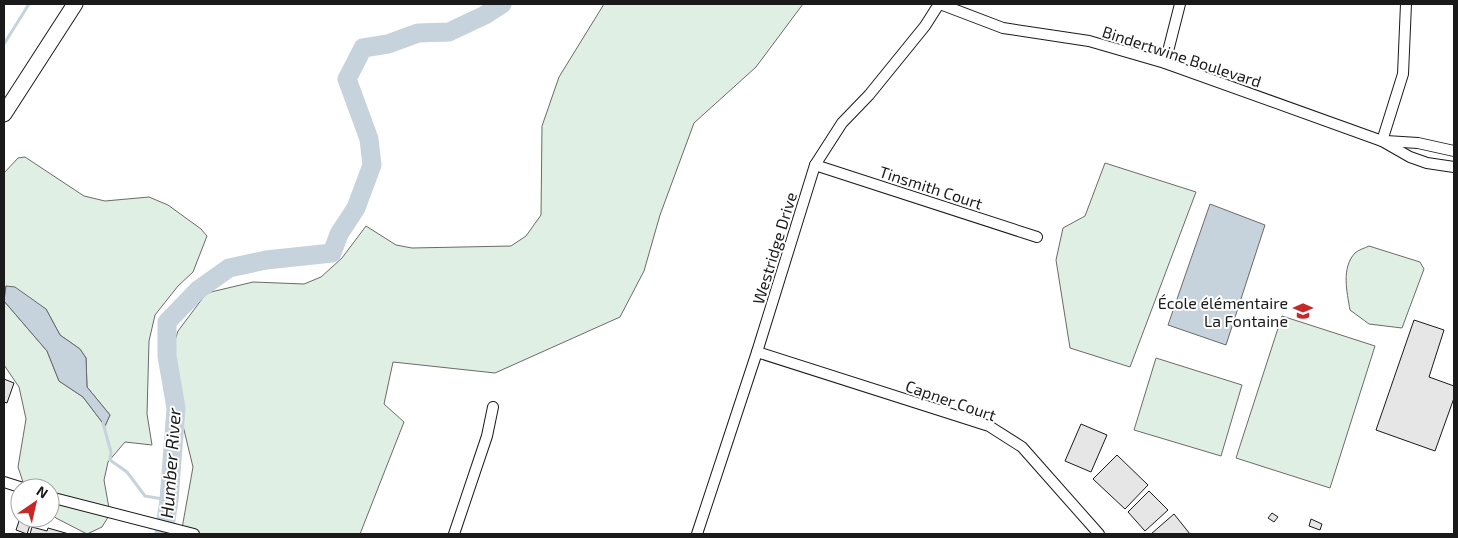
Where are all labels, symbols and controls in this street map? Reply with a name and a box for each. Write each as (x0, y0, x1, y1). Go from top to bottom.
street label: Bindertwine Boulevard (1100, 21, 1264, 91)
street label: Tinsmith Court (877, 161, 985, 213)
street label: Westridge Drive (748, 190, 800, 306)
place label: École élémentaire La Fontaine (1158, 293, 1288, 330)
school or university icon: École élémentaire La Fontaine (1292, 300, 1314, 322)
street label: Capner Court (903, 376, 999, 424)
water label: Humber River (155, 406, 185, 519)
north arrow (10, 478, 60, 528)
text: N (34, 482, 51, 502)

